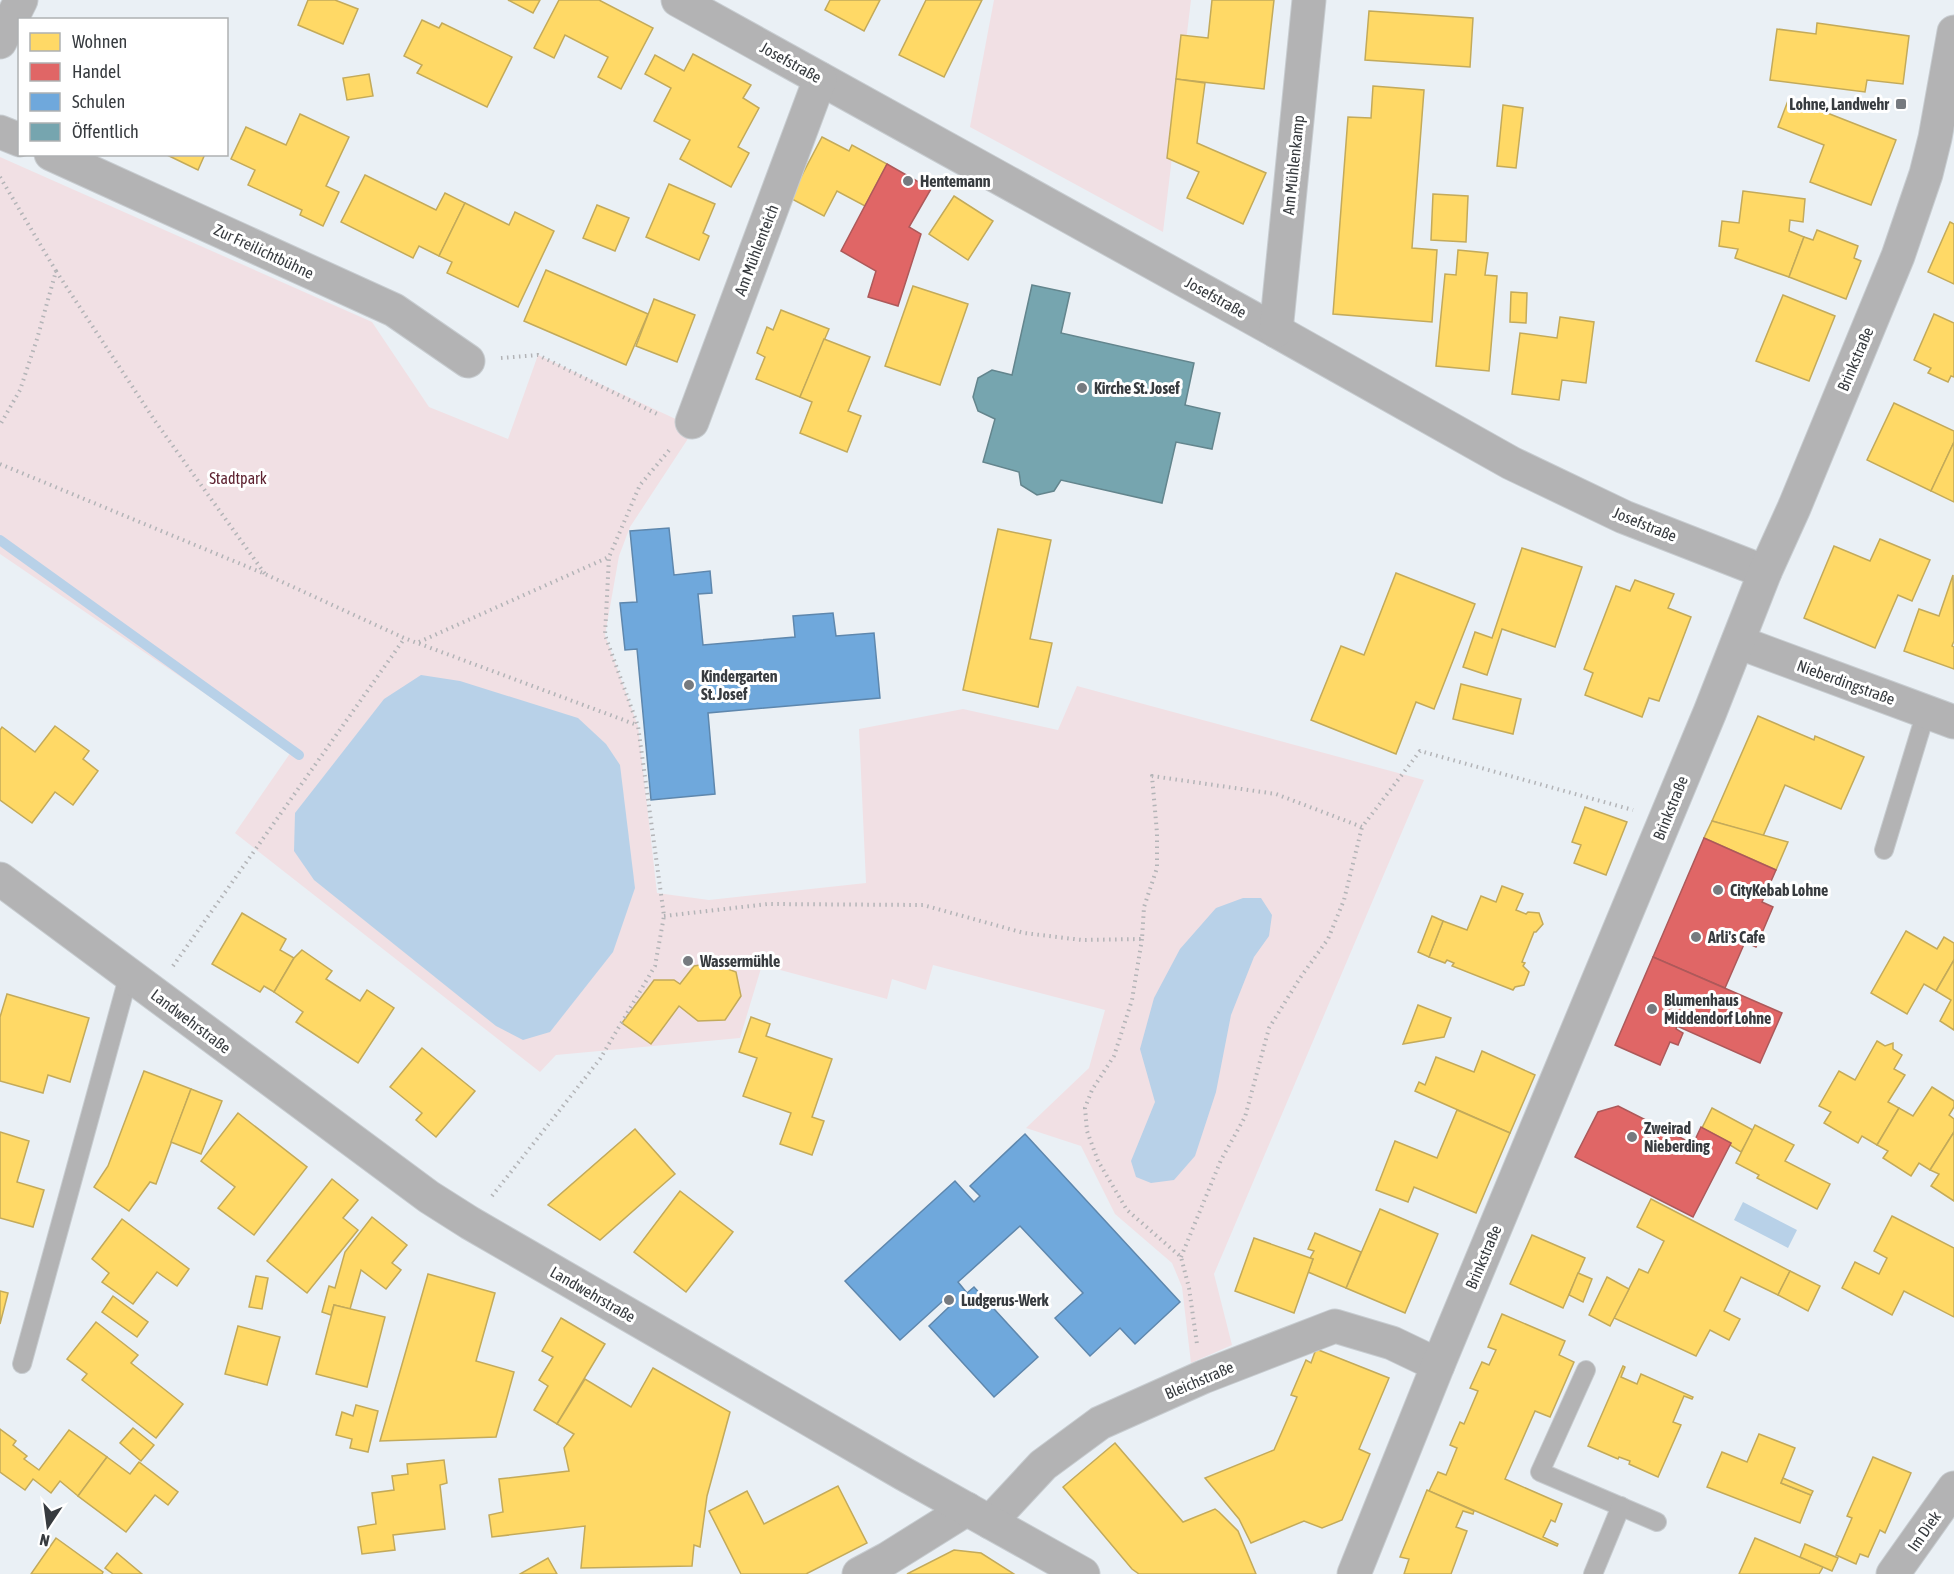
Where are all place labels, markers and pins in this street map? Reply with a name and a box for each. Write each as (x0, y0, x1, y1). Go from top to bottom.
place label: Lohne, Landwehr (1789, 95, 1889, 113)
marker: Lohne, Landwehr (1894, 97, 1908, 111)
place label: Hentemann (920, 172, 991, 190)
marker: Hentemann (901, 174, 915, 188)
place label: Kirche St. Josef (1094, 379, 1180, 397)
marker: Kirche St. Josef (1075, 381, 1089, 395)
place label: Kindergarten St. Josef (701, 667, 778, 703)
marker: Kindergarten St. Josef (682, 678, 696, 692)
place label: CityKebab Lohne (1730, 881, 1828, 899)
marker: CityKebab Lohne (1711, 883, 1725, 897)
place label: Arli's Cafe (1707, 928, 1765, 946)
marker: Arli's Cafe (1689, 930, 1703, 944)
place label: Wassermühle (699, 952, 780, 970)
marker: Wassermühle (681, 954, 695, 968)
place label: Blumenhaus Middendorf Lohne (1664, 991, 1771, 1027)
marker: Blumenhaus Middendorf Lohne (1645, 1002, 1659, 1016)
place label: Zweirad Nieberding (1644, 1119, 1710, 1155)
marker: Zweirad Nieberding (1625, 1130, 1639, 1144)
place label: Ludgerus-Werk (961, 1291, 1050, 1309)
marker: Ludgerus-Werk (942, 1293, 956, 1307)

